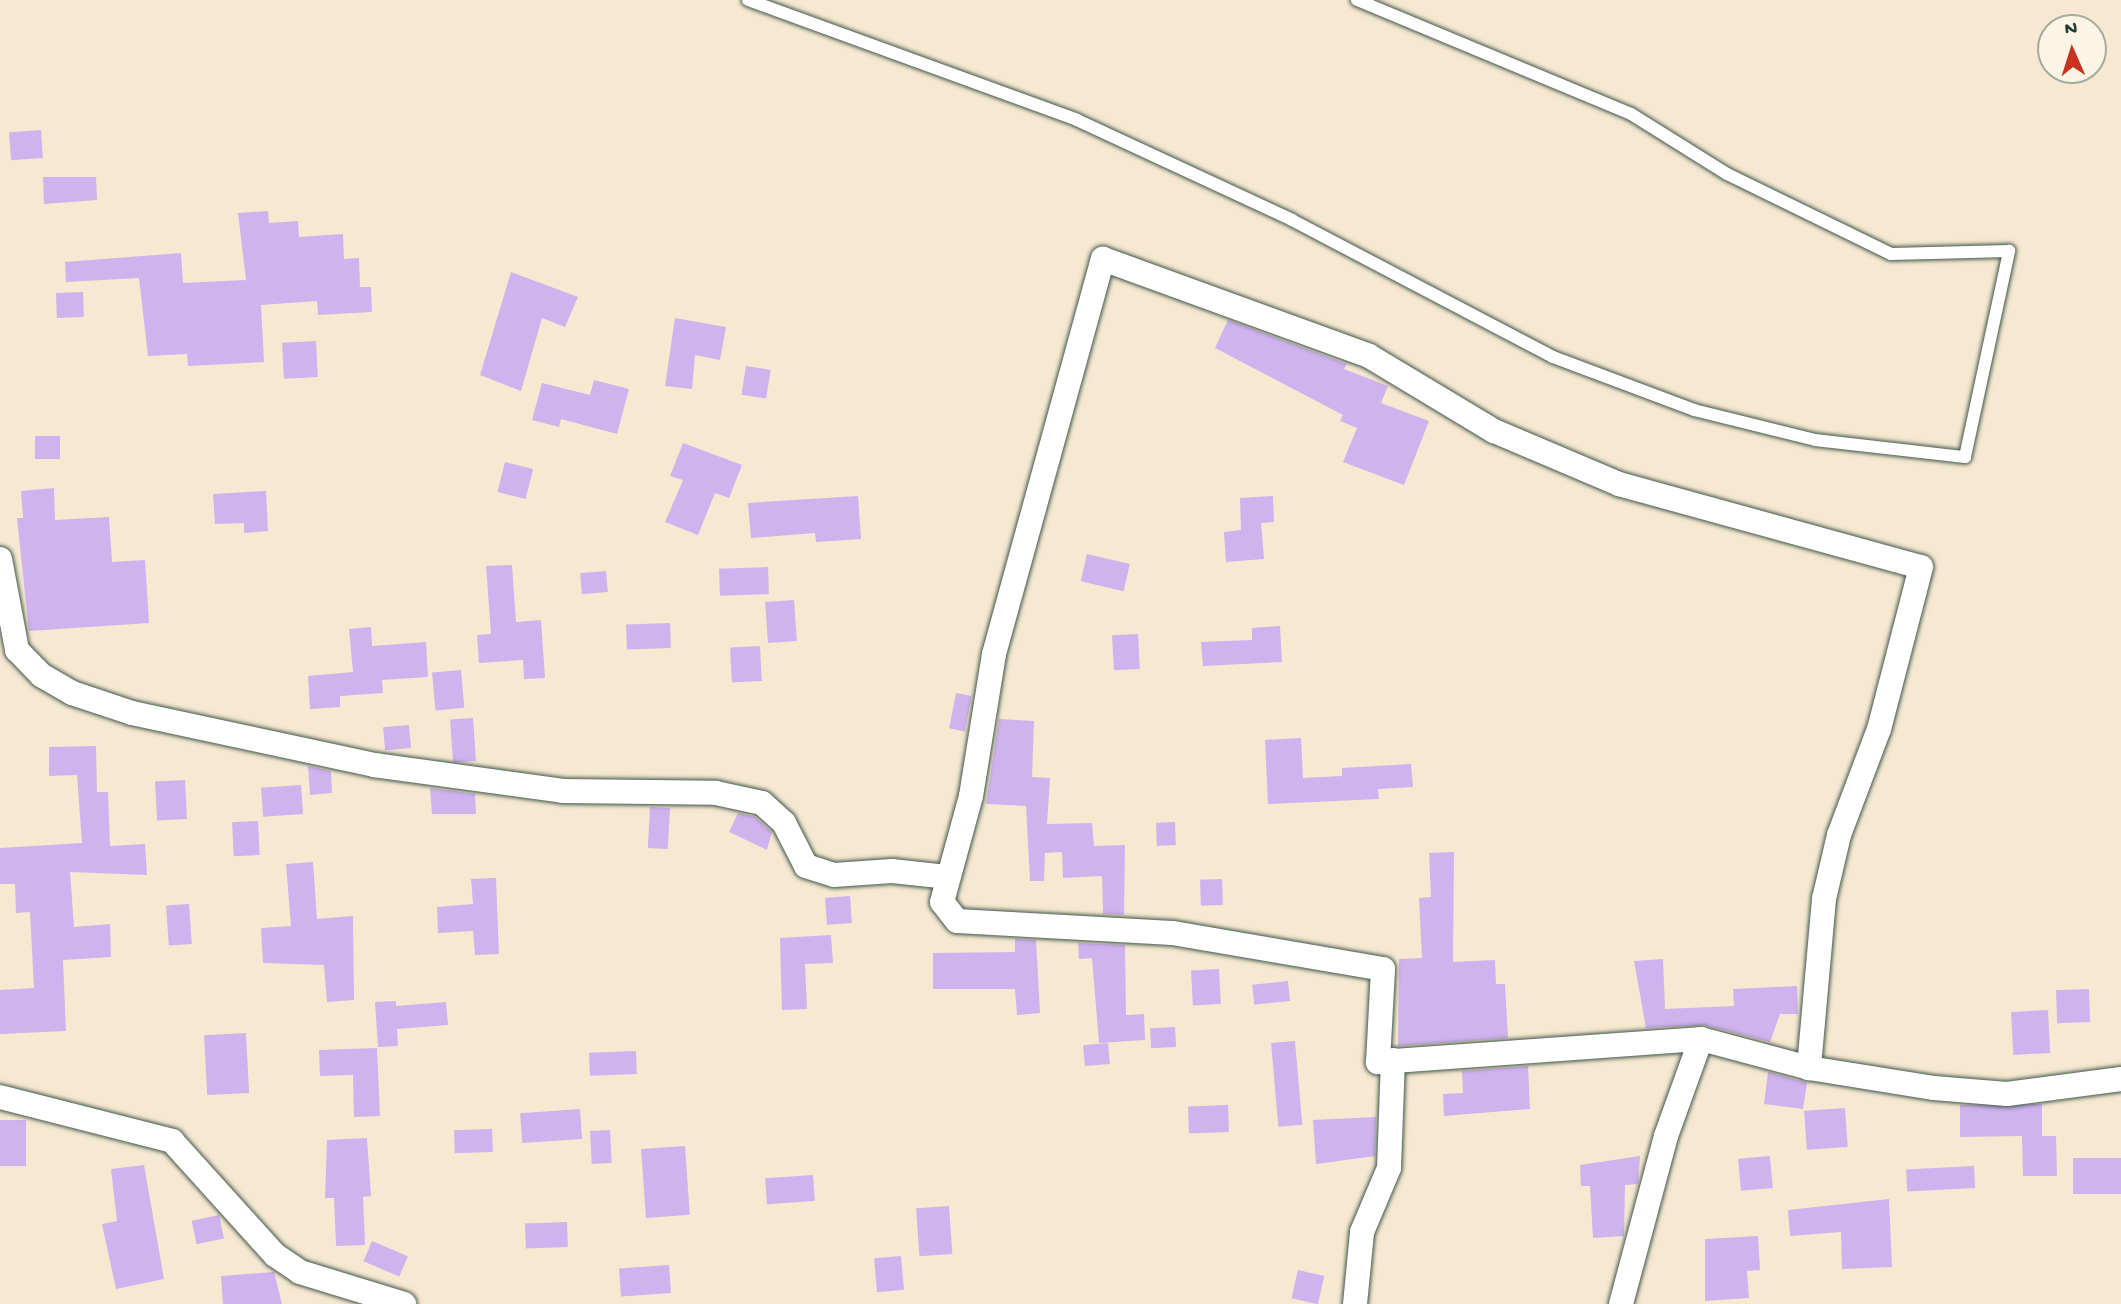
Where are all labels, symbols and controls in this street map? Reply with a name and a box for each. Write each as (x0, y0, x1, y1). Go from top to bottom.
north arrow (2037, 14, 2107, 84)
text: N (2064, 18, 2078, 41)

